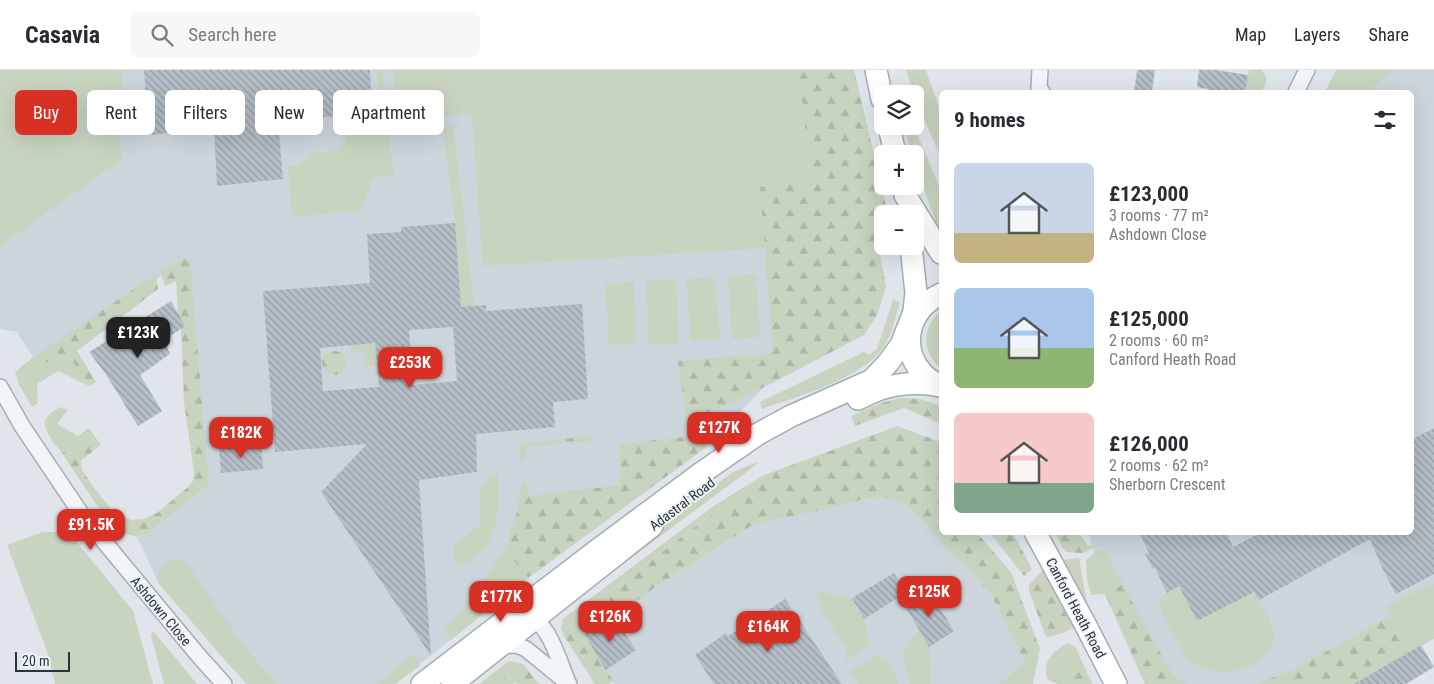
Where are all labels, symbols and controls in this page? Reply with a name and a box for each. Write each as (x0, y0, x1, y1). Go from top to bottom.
search box (130, 12, 480, 57)
text: Casavia (25, 21, 100, 49)
icon: search (148, 21, 176, 49)
text: Search here (188, 23, 277, 46)
text: Map (1235, 24, 1266, 45)
text: Layers (1294, 24, 1341, 45)
text: Share (1369, 24, 1409, 45)
map controls (874, 85, 924, 255)
button: layers (874, 85, 924, 135)
chip: Buy (15, 90, 77, 135)
chip: Rent (87, 90, 155, 135)
chip: Filters (165, 90, 245, 135)
chip: New (255, 90, 323, 135)
chip: Apartment (333, 90, 444, 135)
icon: filters (1371, 106, 1399, 134)
text: 9 homes (954, 108, 1025, 132)
button: + (874, 145, 924, 195)
text: £123,000 (1109, 182, 1189, 206)
icon: home (994, 183, 1054, 243)
button: − (874, 205, 924, 255)
text: 3 rooms · 77 m² (1109, 206, 1209, 225)
text: Ashdown Close (1109, 225, 1207, 244)
text: £125,000 (1109, 307, 1189, 331)
icon: home (994, 308, 1054, 368)
pin: £123K (103, 316, 173, 359)
text: £123K (117, 323, 159, 342)
text: 2 rooms · 60 m² (1109, 331, 1209, 350)
pin: £253K (375, 346, 445, 389)
text: Canford Heath Road (1109, 350, 1236, 369)
text: £253K (389, 353, 431, 372)
pin: £127K (684, 412, 754, 454)
pin: £182K (206, 416, 276, 459)
text: £127K (698, 418, 740, 437)
text: £182K (220, 423, 262, 442)
text: £126,000 (1109, 432, 1189, 456)
icon: home (994, 433, 1054, 493)
text: 2 rooms · 62 m² (1109, 456, 1209, 475)
street label: Adastral Road (646, 474, 718, 534)
text: Sherborn Crescent (1109, 475, 1226, 494)
pin: £91.5K (50, 508, 132, 551)
text: £91.5K (68, 515, 114, 534)
street label: Canford Heath Road (1043, 555, 1109, 661)
street label: Ashdown Close (127, 573, 195, 649)
pin: £125K (894, 576, 964, 618)
pin: £177K (466, 580, 536, 623)
text: £125K (908, 582, 950, 601)
text: £177K (480, 587, 522, 606)
pin: £126K (575, 600, 645, 643)
text: £126K (589, 607, 631, 626)
pin: £164K (733, 610, 803, 653)
text: £164K (747, 617, 789, 636)
scale bar (15, 649, 70, 672)
text: 20 m (22, 653, 50, 669)

